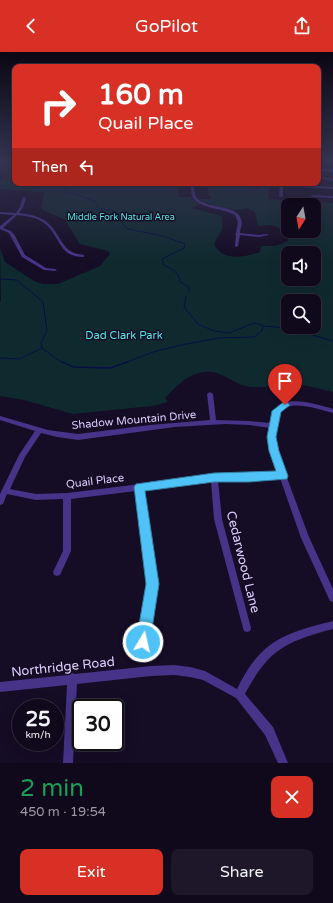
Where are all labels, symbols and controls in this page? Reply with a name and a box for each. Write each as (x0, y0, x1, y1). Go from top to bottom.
icon: back (20, 15, 42, 37)
text: GoPilot (135, 15, 198, 37)
icon: share (291, 15, 313, 37)
text: 160 m (98, 78, 184, 112)
icon: right (32, 80, 84, 132)
text: Quail Place (98, 112, 194, 134)
icon: left (76, 156, 98, 178)
text: Then (32, 158, 68, 176)
north arrow (281, 198, 321, 238)
map controls (281, 198, 321, 334)
park label: Middle Fork Natural Area (67, 212, 175, 223)
button: sound (281, 246, 321, 286)
button: search (281, 294, 321, 334)
park label: Dad Clark Park (85, 329, 163, 342)
pin (268, 364, 302, 405)
icon: arrive (274, 370, 296, 392)
street label: Shadow Mountain Drive (71, 408, 197, 432)
street label: Quail Place (65, 471, 125, 491)
street label: Cedarwood Lane (223, 509, 263, 615)
position arrow (122, 621, 164, 663)
street label: Northridge Road (10, 654, 116, 680)
speed limit sign: 30 (72, 699, 124, 751)
text: 25 (25, 708, 51, 732)
text: km/h (25, 729, 51, 741)
text: 2 min (20, 774, 84, 803)
button: close (271, 776, 313, 818)
text: 450 m · 19:54 (20, 804, 106, 820)
button: Exit (20, 849, 163, 895)
button: Share (171, 849, 313, 895)

